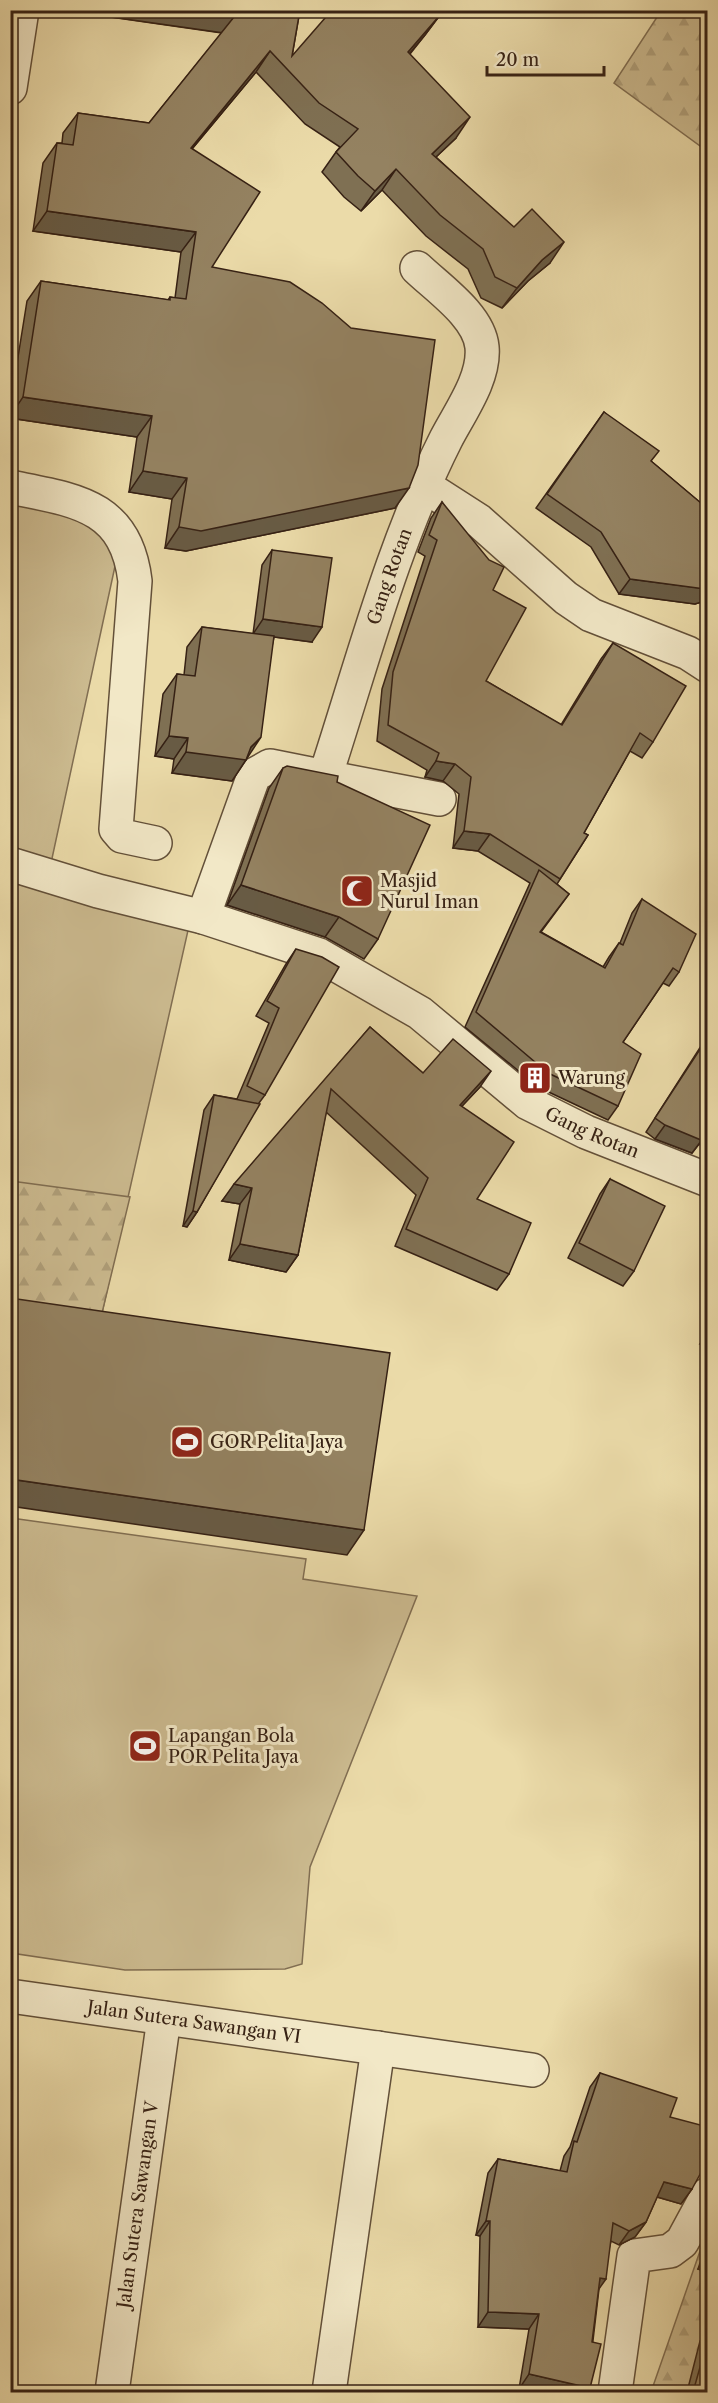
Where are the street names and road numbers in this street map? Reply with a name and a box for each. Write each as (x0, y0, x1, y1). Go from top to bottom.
street label: Gang Rotan (363, 525, 417, 628)
street label: Gang Rotan (541, 1102, 642, 1163)
street label: Jalan Sutera Sawangan VI (83, 1996, 302, 2048)
street label: Jalan Sutera Sawangan V (112, 2099, 163, 2313)

